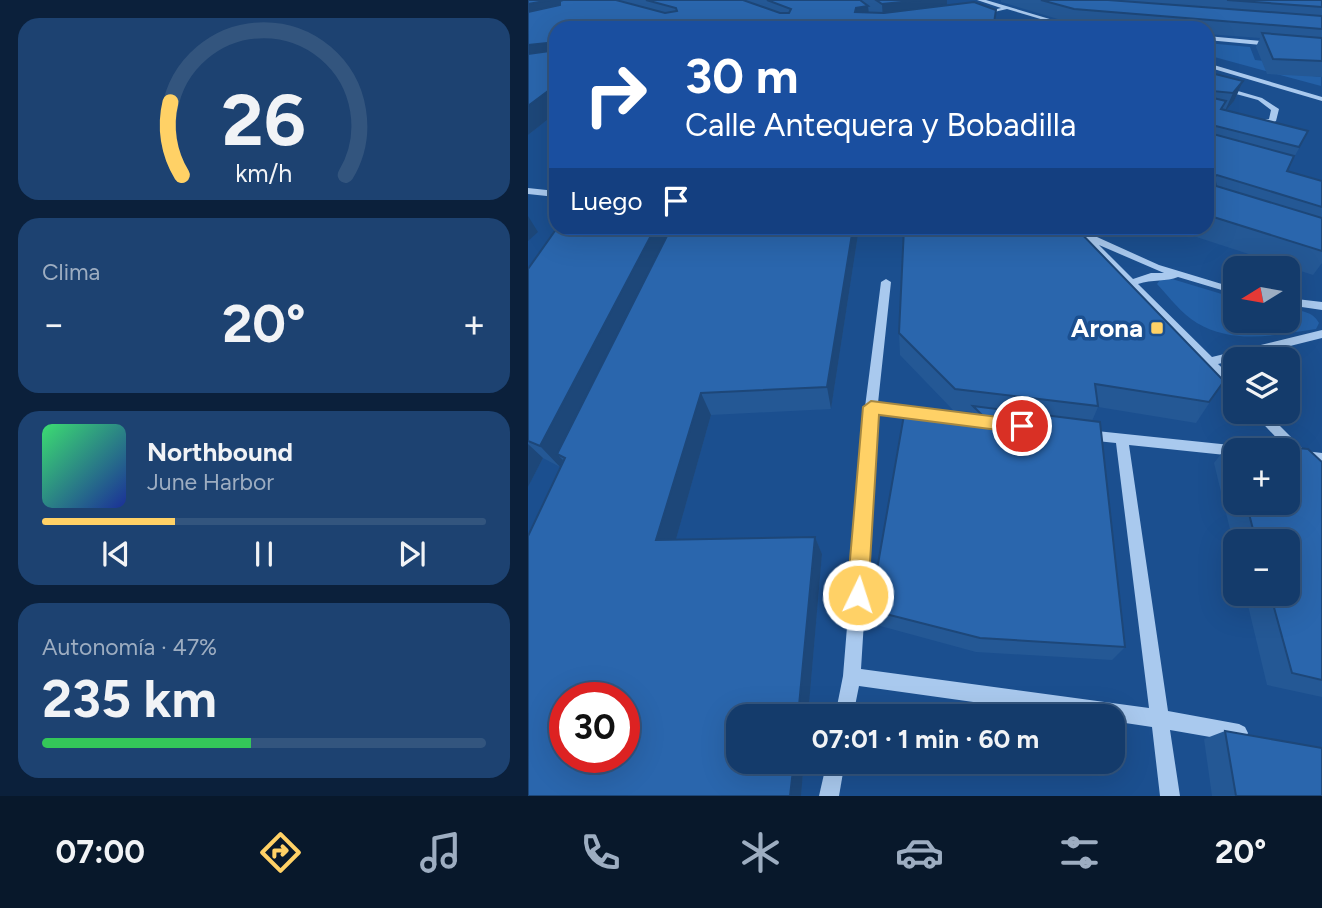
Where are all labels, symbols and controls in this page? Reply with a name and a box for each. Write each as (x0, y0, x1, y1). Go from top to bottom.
text: 30 m (685, 46, 798, 105)
icon: right (570, 49, 661, 140)
text: 26 (222, 76, 306, 163)
text: Calle Antequera y Bobadilla (685, 106, 1076, 144)
text: km/h (235, 158, 293, 188)
icon: arrive (657, 182, 695, 220)
text: Luego (570, 185, 643, 217)
north arrow (1223, 256, 1300, 332)
map controls (1223, 256, 1300, 606)
text: Clima (42, 258, 100, 286)
text: 20° (222, 293, 306, 355)
text: − (42, 301, 66, 347)
text: + (462, 301, 486, 347)
place label: Arona (1071, 312, 1143, 344)
marker: Arona (1149, 320, 1165, 336)
button: layers (1223, 347, 1300, 424)
pin (992, 396, 1052, 456)
icon: arrive (1003, 407, 1041, 445)
text: Northbound (147, 436, 293, 468)
button: + (1223, 438, 1300, 515)
text: June Harbor (147, 468, 274, 496)
button: − (1223, 529, 1300, 606)
icon: previous (97, 535, 135, 573)
icon: pause (245, 535, 283, 573)
icon: next (393, 535, 431, 573)
position arrow (821, 558, 895, 632)
text: Autonomía · 47% (42, 633, 217, 661)
text: 235 km (42, 668, 217, 730)
speed limit sign: 30 (549, 682, 640, 773)
text: 07:01 · 1 min · 60 m (812, 723, 1039, 755)
icon: directions (256, 828, 305, 877)
icon: music (416, 828, 465, 877)
icon: phone (576, 828, 625, 877)
icon: climate (736, 828, 785, 877)
icon: car (895, 828, 944, 877)
icon: filters (1055, 828, 1104, 877)
text: 07:00 (55, 833, 145, 871)
text: 20° (1215, 833, 1266, 871)

